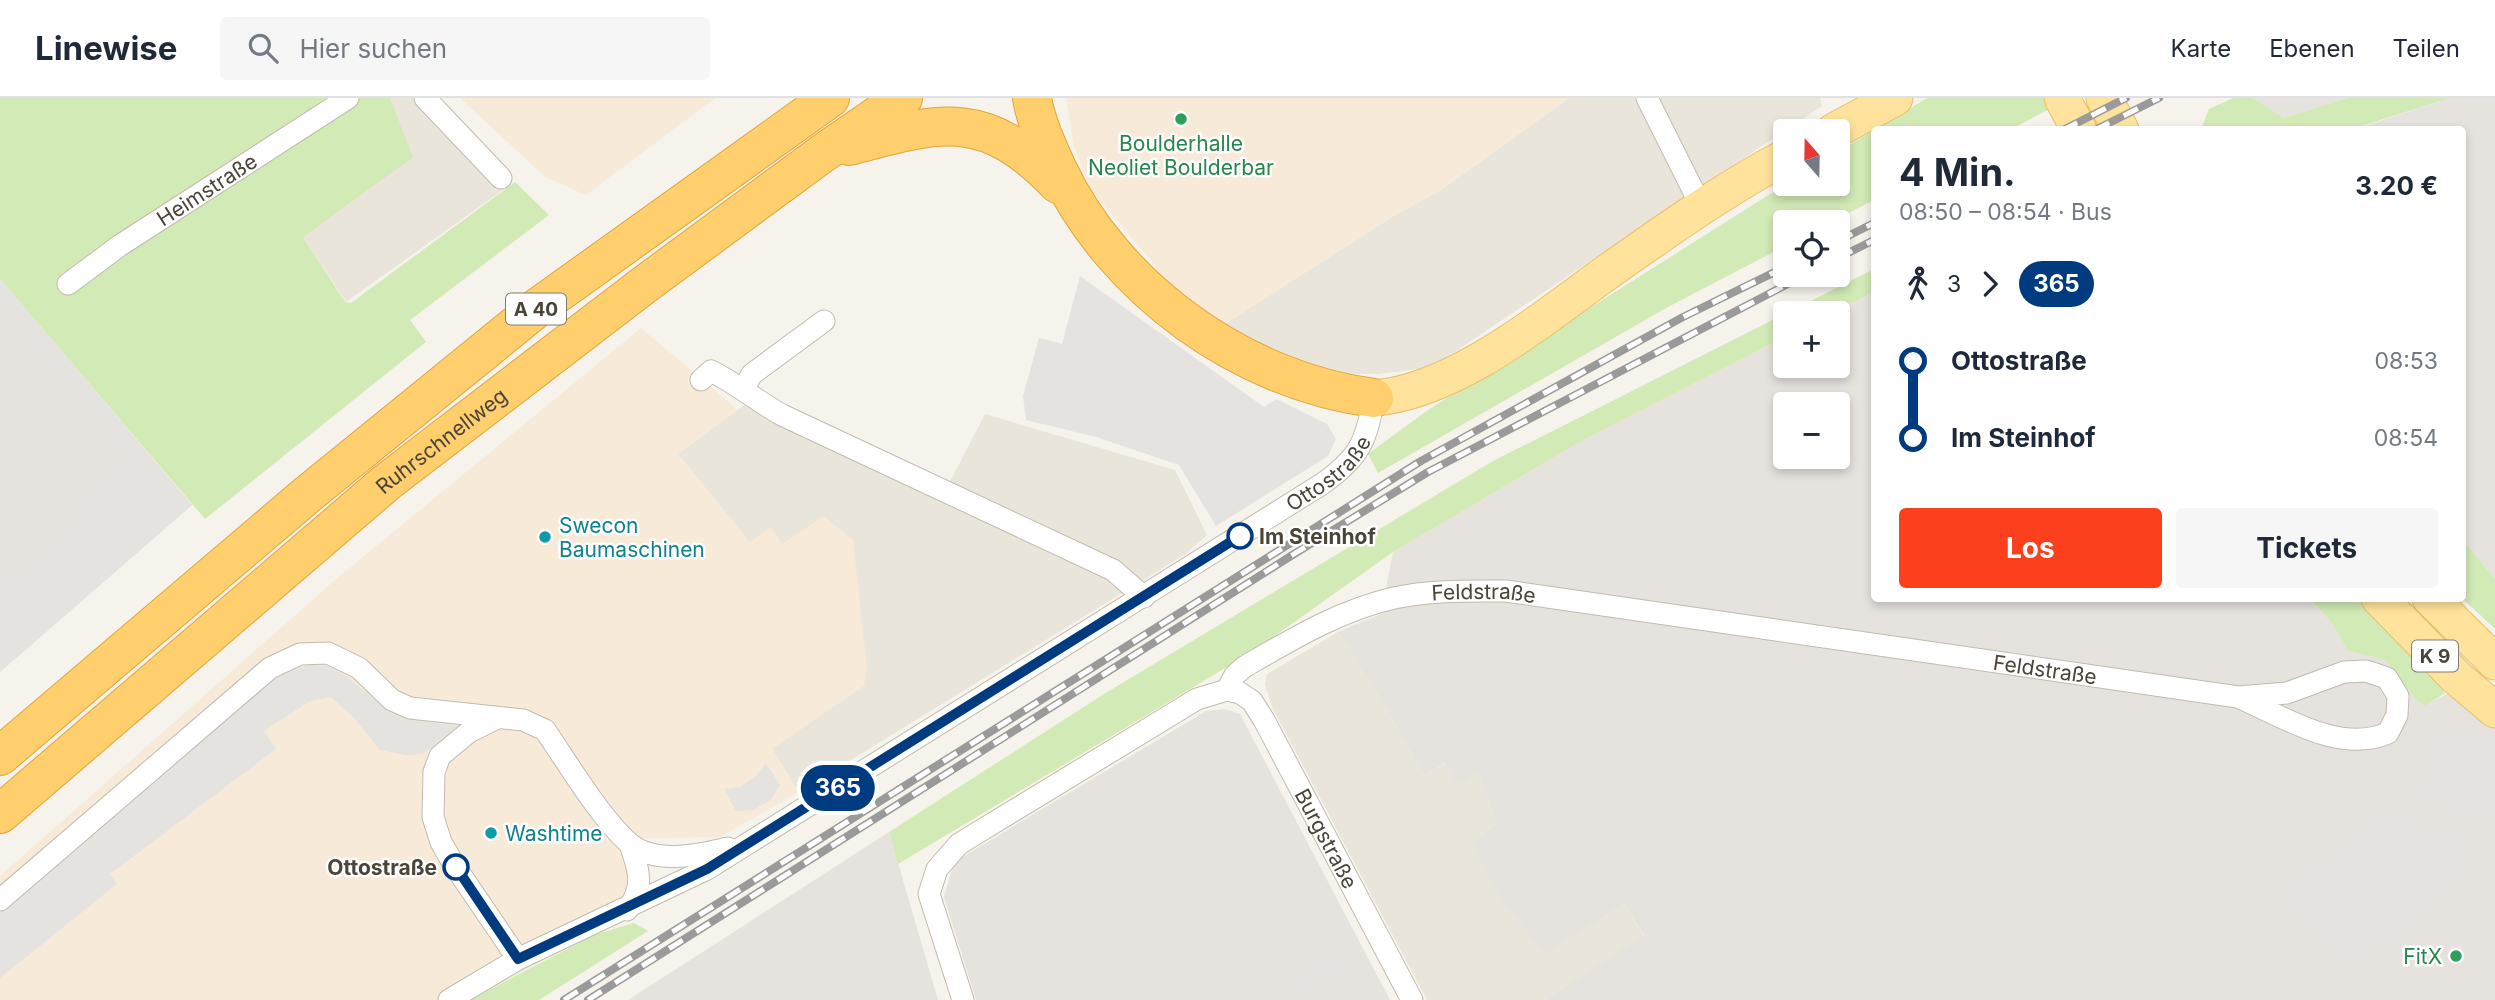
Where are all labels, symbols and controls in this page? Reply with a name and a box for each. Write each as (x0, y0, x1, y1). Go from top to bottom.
search box (220, 17, 710, 80)
text: Linewise (35, 28, 178, 68)
icon: search (244, 29, 282, 67)
text: Hier suchen (300, 33, 447, 64)
text: Karte (2171, 34, 2231, 63)
text: Ebenen (2269, 34, 2355, 63)
text: Teilen (2393, 34, 2460, 63)
marker: Boulderhalle Neoliet Boulderbar (1173, 111, 1189, 127)
north arrow (1773, 119, 1850, 196)
map controls (1773, 119, 1850, 469)
place label: Boulderhalle Neoliet Boulderbar (1088, 131, 1274, 180)
street label: Heimstraße (152, 148, 261, 231)
text: 4 Min. (1899, 149, 2016, 195)
text: 3.20 € (2355, 170, 2438, 201)
text: 08:50 – 08:54 · Bus (1899, 198, 2112, 226)
button: locate (1773, 210, 1850, 287)
icon: walk (1899, 265, 1937, 303)
icon: forward (1971, 265, 2009, 303)
text: 365 (2033, 269, 2080, 298)
text: 3 (1947, 270, 1961, 298)
road number: A 40 (506, 294, 566, 324)
button: + (1773, 301, 1850, 378)
text: Ottostraße (1951, 345, 2087, 376)
text: 08:53 (2374, 347, 2438, 375)
street label: Ruhrschnellweg (370, 382, 512, 499)
button: − (1773, 392, 1850, 469)
text: Im Steinhof (1951, 422, 2096, 453)
text: 08:54 (2374, 424, 2438, 452)
street label: Ottostraße (1281, 432, 1376, 516)
button: Los (1899, 508, 2162, 588)
button: Tickets (2176, 508, 2438, 588)
place label: Swecon Baumaschinen (559, 513, 705, 562)
marker: Im Steinhof (1227, 523, 1253, 549)
place label: Im Steinhof (1259, 524, 1376, 549)
marker: Swecon Baumaschinen (537, 529, 553, 545)
street label: Feldstraße (1431, 578, 1538, 608)
road number: K 9 (2412, 640, 2458, 671)
street label: Feldstraße (1992, 649, 2099, 689)
line badge: 365 (798, 765, 878, 811)
text: 365 (815, 773, 861, 802)
street label: Burgstraße (1290, 784, 1363, 893)
place label: Washtime (505, 821, 603, 846)
marker: Washtime (483, 825, 499, 841)
marker: Ottostraße (443, 854, 469, 880)
place label: Ottostraße (327, 855, 437, 880)
place label: FitX (2403, 944, 2442, 969)
marker: FitX (2448, 948, 2464, 964)

